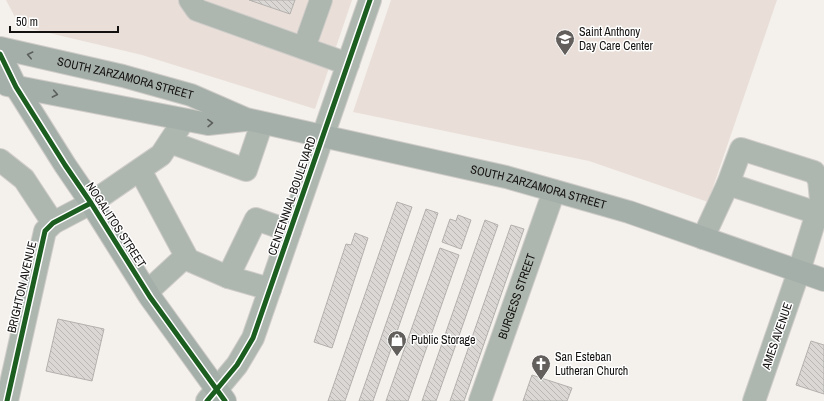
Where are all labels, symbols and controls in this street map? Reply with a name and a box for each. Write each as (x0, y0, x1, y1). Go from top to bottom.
scale bar (10, 8, 118, 34)
text: 50 m (16, 14, 38, 30)
place label: Saint Anthony Day Care Center (579, 24, 654, 54)
school or university icon: Saint Anthony Day Care Center (554, 28, 576, 56)
one-way arrow (27, 52, 33, 60)
street label: SOUTH ZARZAMORA STREET (56, 53, 195, 103)
one-way arrow (52, 89, 58, 98)
one-way arrow (207, 119, 213, 127)
street label: CENTENNIAL BOULEVARD (264, 134, 320, 258)
street label: SOUTH ZARZAMORA STREET (469, 161, 608, 213)
street label: NOGALITOS STREET (82, 179, 150, 271)
street label: BRIGHTON AVENUE (4, 240, 40, 334)
street label: BURGESS STREET (494, 251, 539, 341)
street label: AMES AVENUE (758, 300, 796, 373)
shop icon: Public Storage (386, 329, 408, 357)
place label: Public Storage (411, 332, 476, 348)
place label: San Esteban Lutheran Church (555, 349, 628, 379)
church icon: San Esteban Lutheran Church (530, 353, 552, 381)

